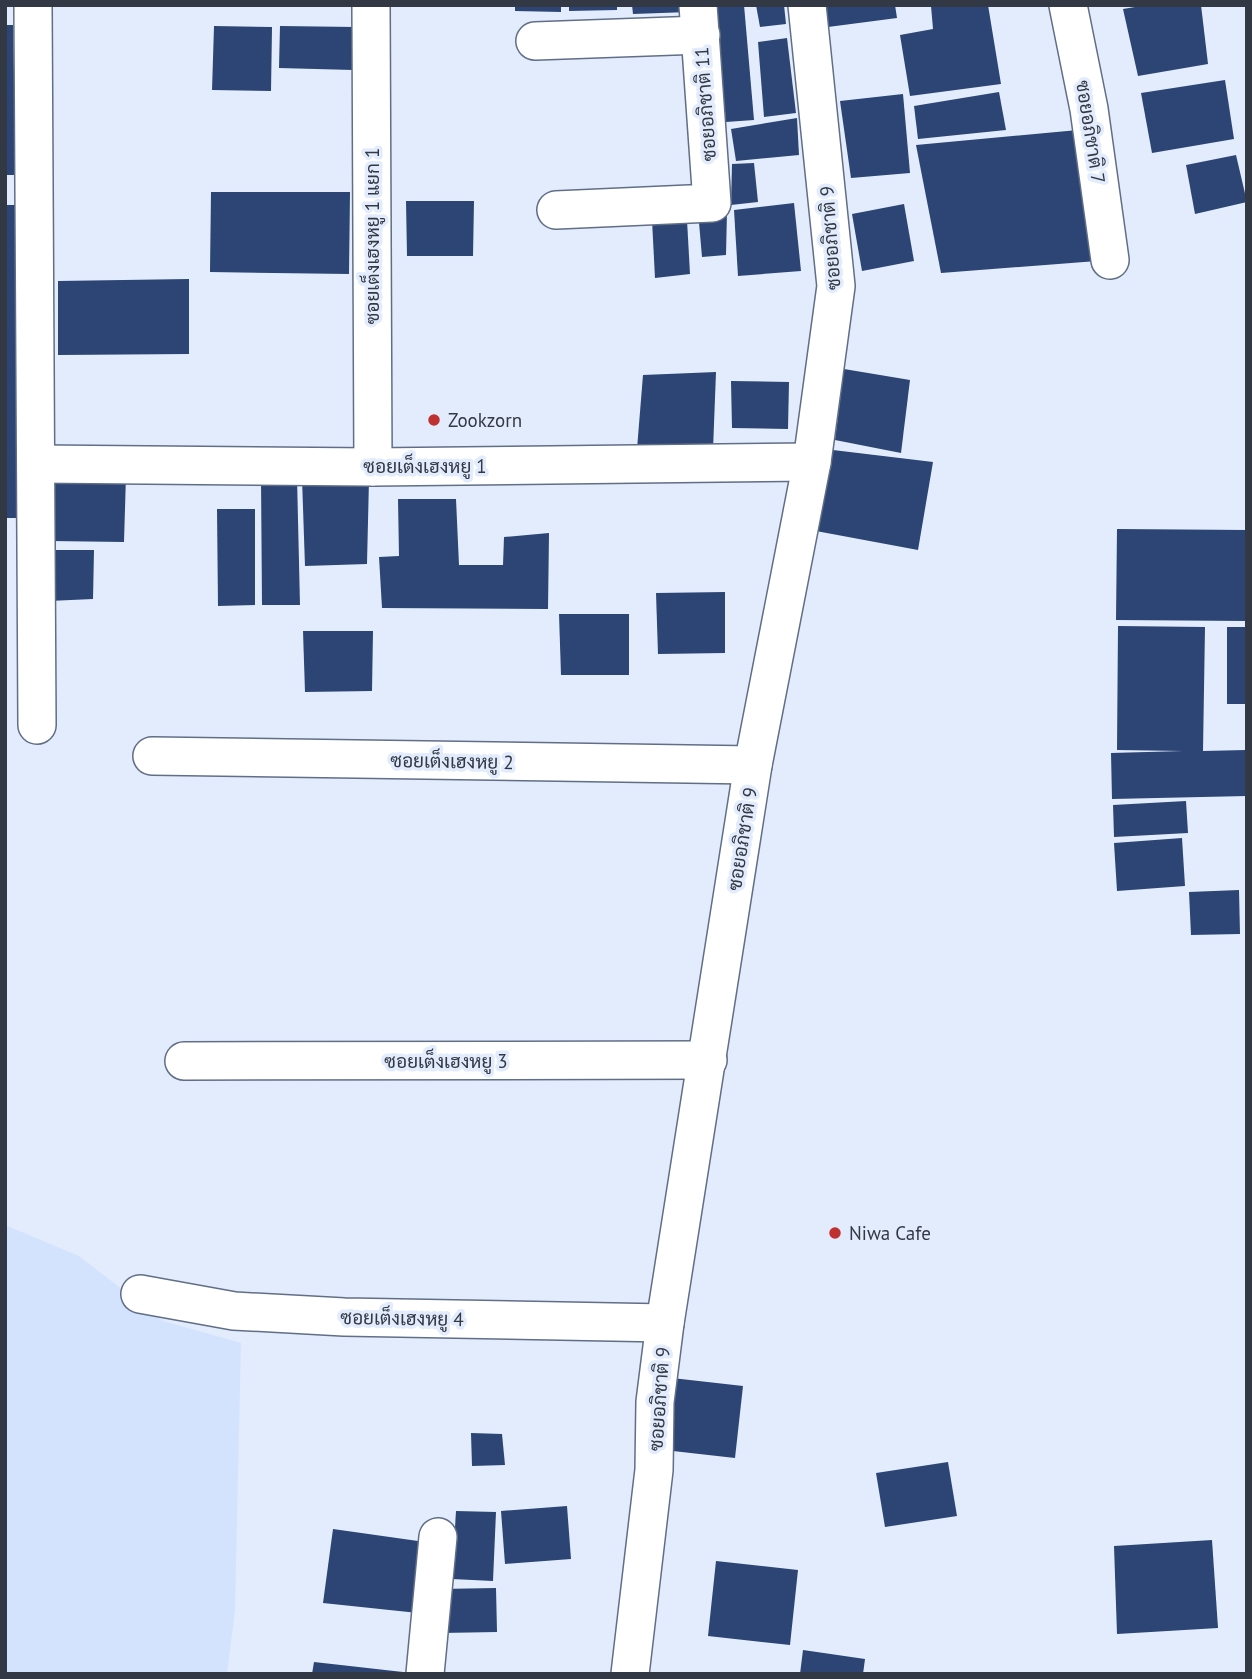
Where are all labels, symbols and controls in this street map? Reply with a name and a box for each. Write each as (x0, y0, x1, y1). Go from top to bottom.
street label: ซอยอภิชาติ 11 (689, 46, 721, 162)
street label: ซอยอภิชาติ 7 (1071, 79, 1111, 185)
street label: ซอยเต็งเฮงหยู 1 แยก 1 (359, 148, 386, 324)
street label: ซอยอภิชาติ 9 (814, 185, 846, 291)
place label: Zookzorn (448, 408, 522, 432)
marker: Zookzorn (426, 412, 442, 428)
street label: ซอยเต็งเฮงหยู 1 (363, 453, 487, 480)
street label: ซอยเต็งเฮงหยู 2 (390, 747, 514, 776)
street label: ซอยอภิชาติ 9 (722, 786, 762, 892)
street label: ซอยเต็งเฮงหยู 3 (384, 1048, 508, 1075)
place label: Niwa Cafe (849, 1221, 931, 1245)
marker: Niwa Cafe (827, 1225, 843, 1241)
street label: ซอยเต็งเฮงหยู 4 (340, 1304, 464, 1333)
street label: ซอยอภิชาติ 9 (643, 1346, 675, 1452)

